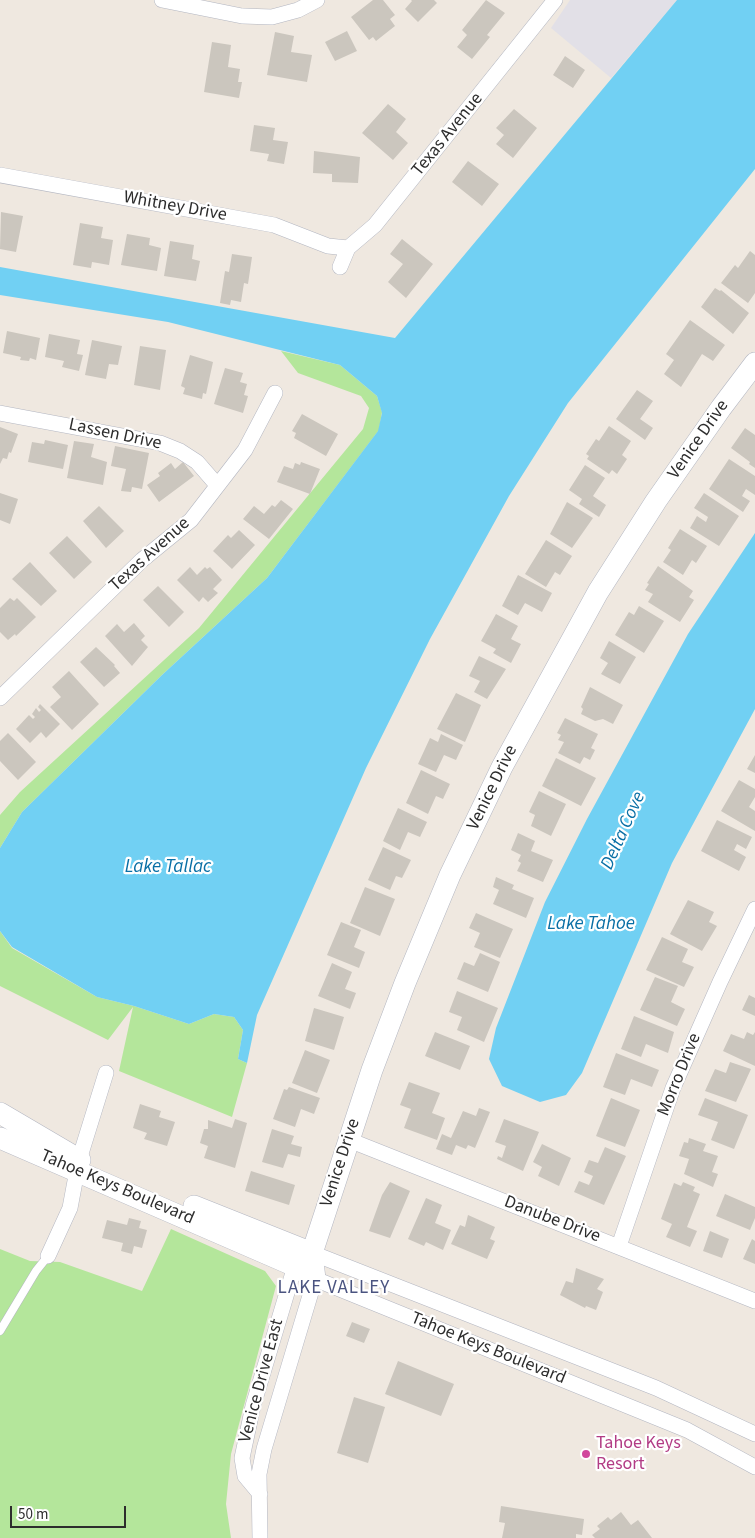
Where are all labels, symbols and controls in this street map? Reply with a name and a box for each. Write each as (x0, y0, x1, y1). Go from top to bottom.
street label: Texas Avenue (408, 89, 488, 181)
street label: Whitney Drive (122, 187, 228, 227)
street label: Venice Drive (664, 396, 734, 484)
street label: Lassen Drive (67, 415, 163, 455)
street label: Texas Avenue (105, 513, 195, 597)
street label: Venice Drive (463, 742, 523, 834)
water label: Delta Cove (597, 789, 651, 873)
water label: Lake Tallac (125, 857, 211, 879)
water label: Lake Tahoe (547, 914, 635, 936)
street label: Morro Drive (654, 1030, 706, 1120)
street label: Venice Drive (317, 1116, 365, 1210)
street label: Tahoe Keys Boulevard (37, 1146, 197, 1230)
street label: Danube Drive (501, 1192, 603, 1248)
district label: LAKE VALLEY (276, 1278, 392, 1300)
street label: Tahoe Keys Boulevard (407, 1308, 569, 1390)
street label: Venice Drive East (235, 1317, 289, 1445)
place label: Tahoe Keys Resort (596, 1433, 681, 1476)
marker: Tahoe Keys Resort (580, 1448, 592, 1460)
scale bar (12, 1496, 129, 1528)
text: 50 m (18, 1504, 48, 1525)

